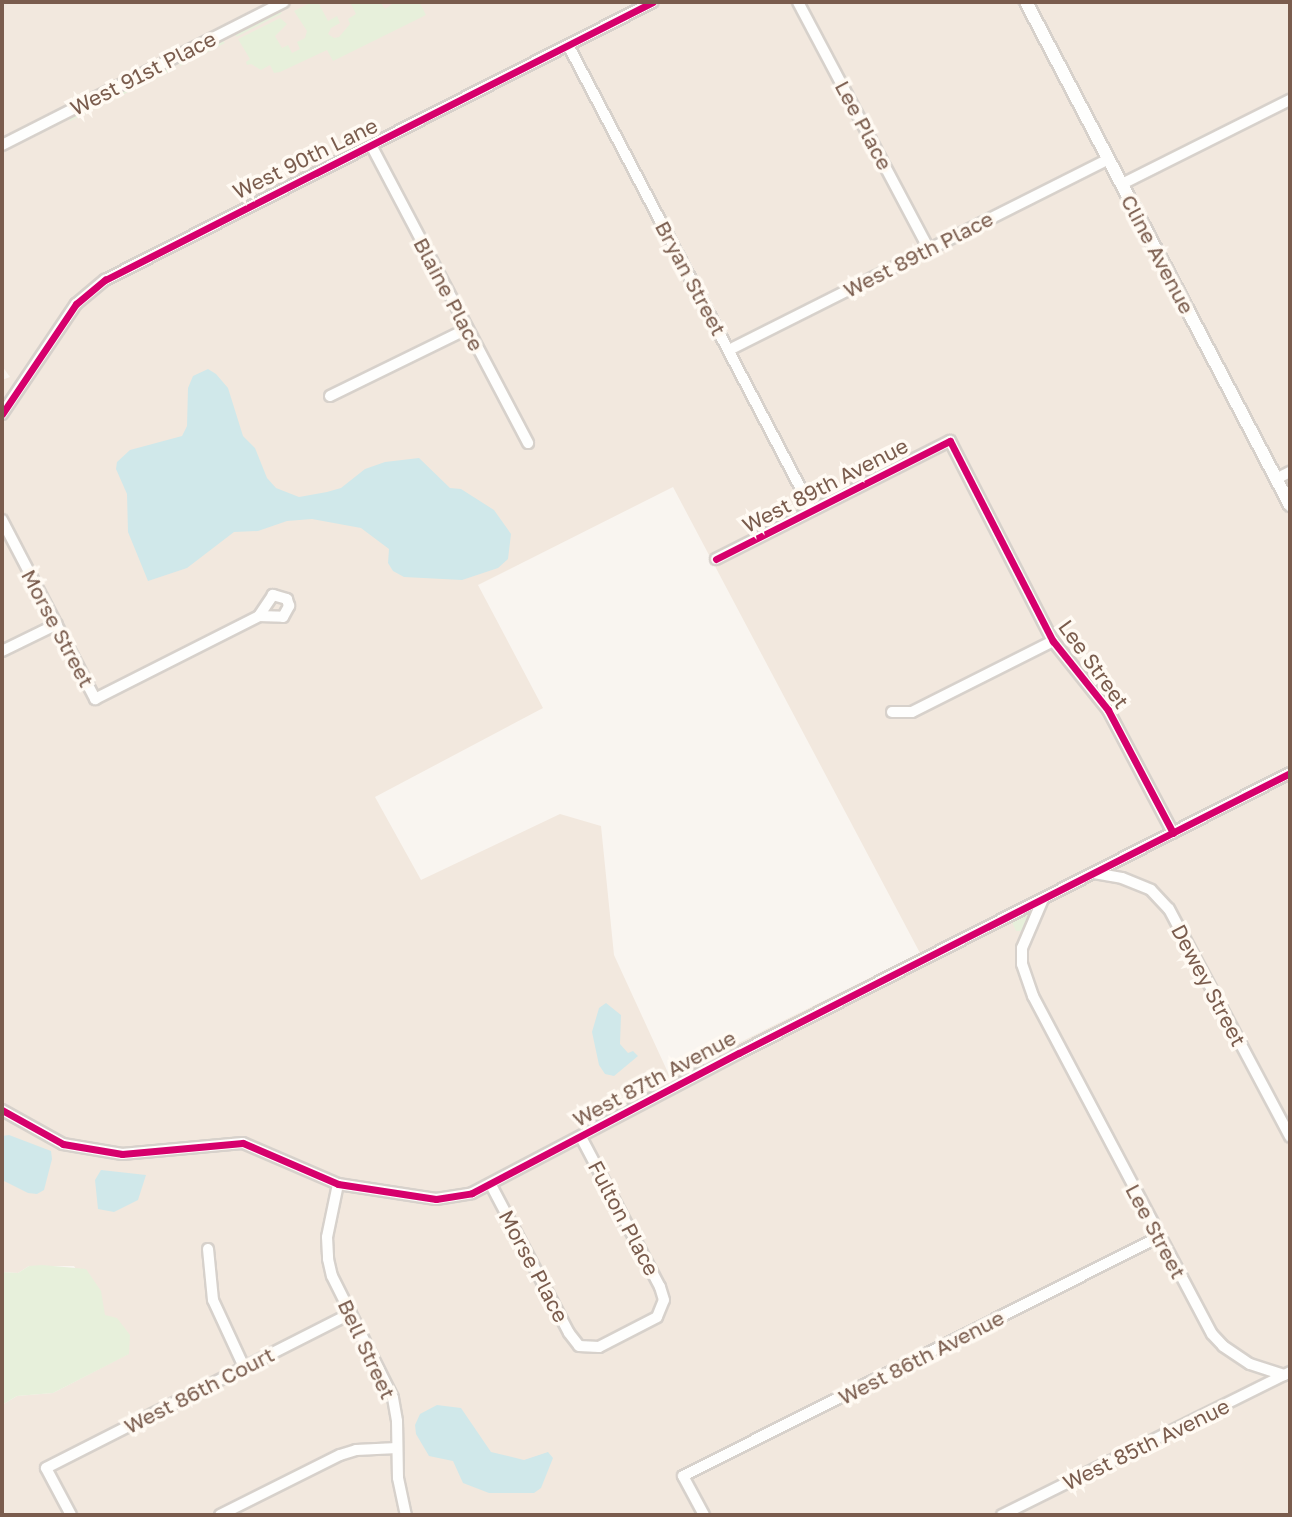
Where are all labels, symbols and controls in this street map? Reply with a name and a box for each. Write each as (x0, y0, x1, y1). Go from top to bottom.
street label: West 91st Place (66, 25, 220, 121)
street label: Lee Place (830, 76, 898, 174)
street label: West 90th Lane (229, 112, 381, 204)
street label: Cline Avenue (1116, 190, 1200, 318)
street label: West 89th Place (839, 205, 997, 303)
street label: Bryan Street (650, 216, 732, 340)
street label: Blaine Place (409, 233, 489, 355)
street label: West 89th Avenue (738, 432, 912, 538)
street label: Morse Street (16, 565, 100, 691)
street label: Lee Street (1053, 615, 1135, 713)
street label: Dewey Street (1166, 920, 1252, 1050)
street label: West 87th Avenue (568, 1024, 740, 1132)
street label: Fulton Place (583, 1156, 665, 1280)
street label: Lee Street (1121, 1179, 1191, 1283)
street label: Morse Place (494, 1206, 574, 1326)
street label: Bell Street (333, 1295, 401, 1403)
street label: West 86th Avenue (834, 1304, 1008, 1410)
street label: West 86th Court (120, 1341, 278, 1439)
street label: West 85th Avenue (1059, 1393, 1233, 1495)

